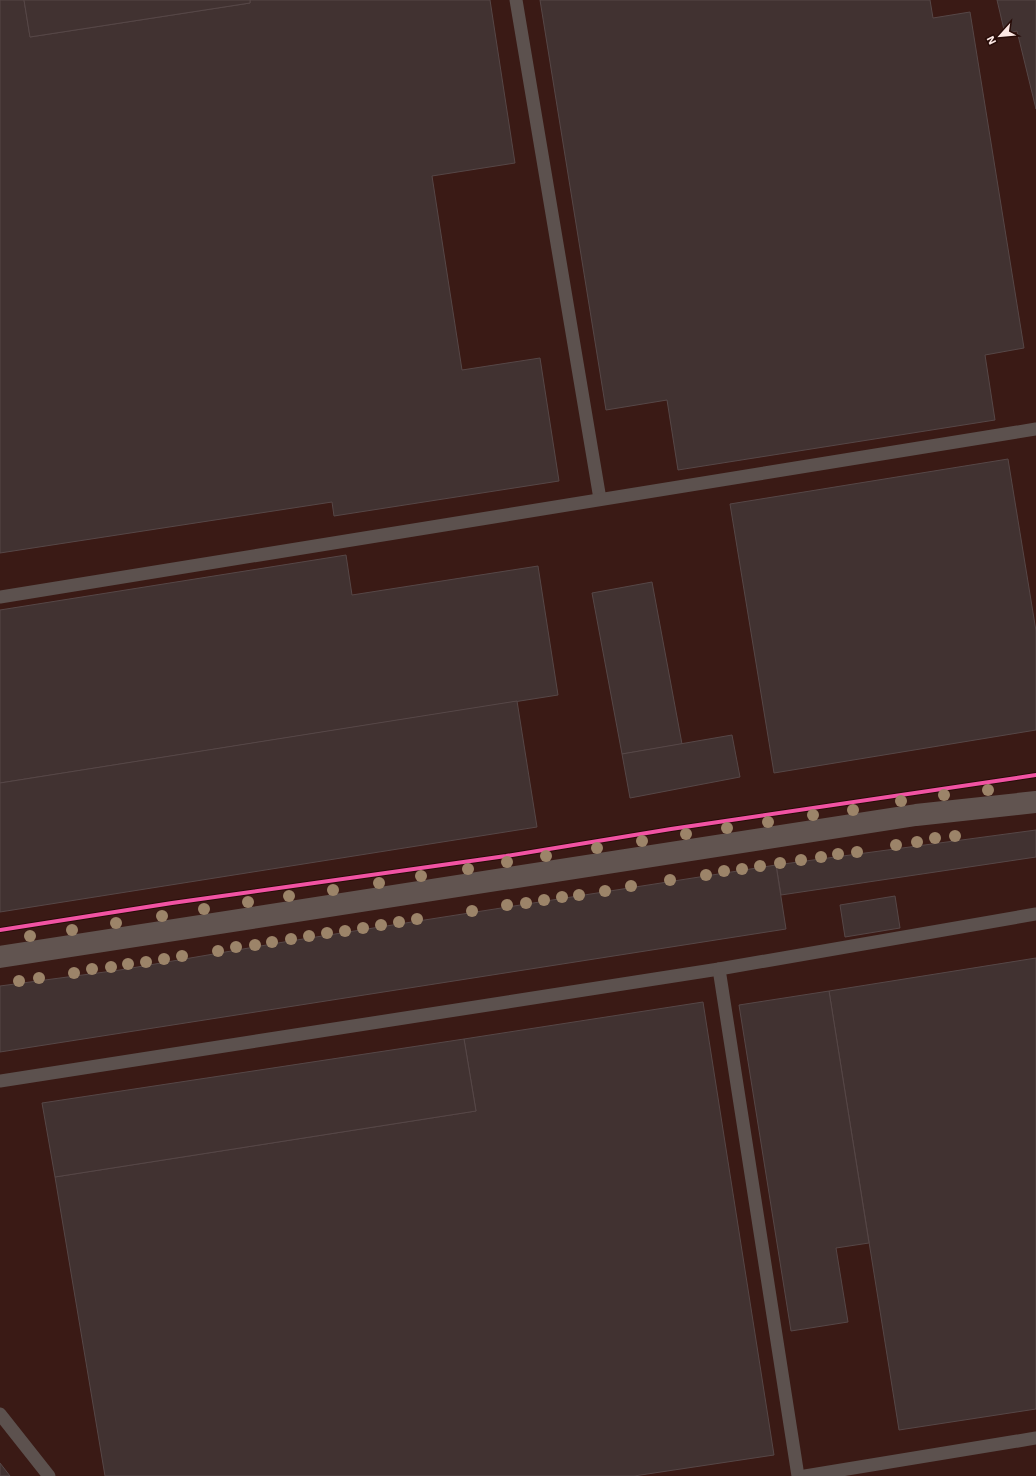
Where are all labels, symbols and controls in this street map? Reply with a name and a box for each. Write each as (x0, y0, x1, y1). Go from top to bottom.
north arrow (980, 16, 1020, 56)
text: N (984, 34, 999, 47)

